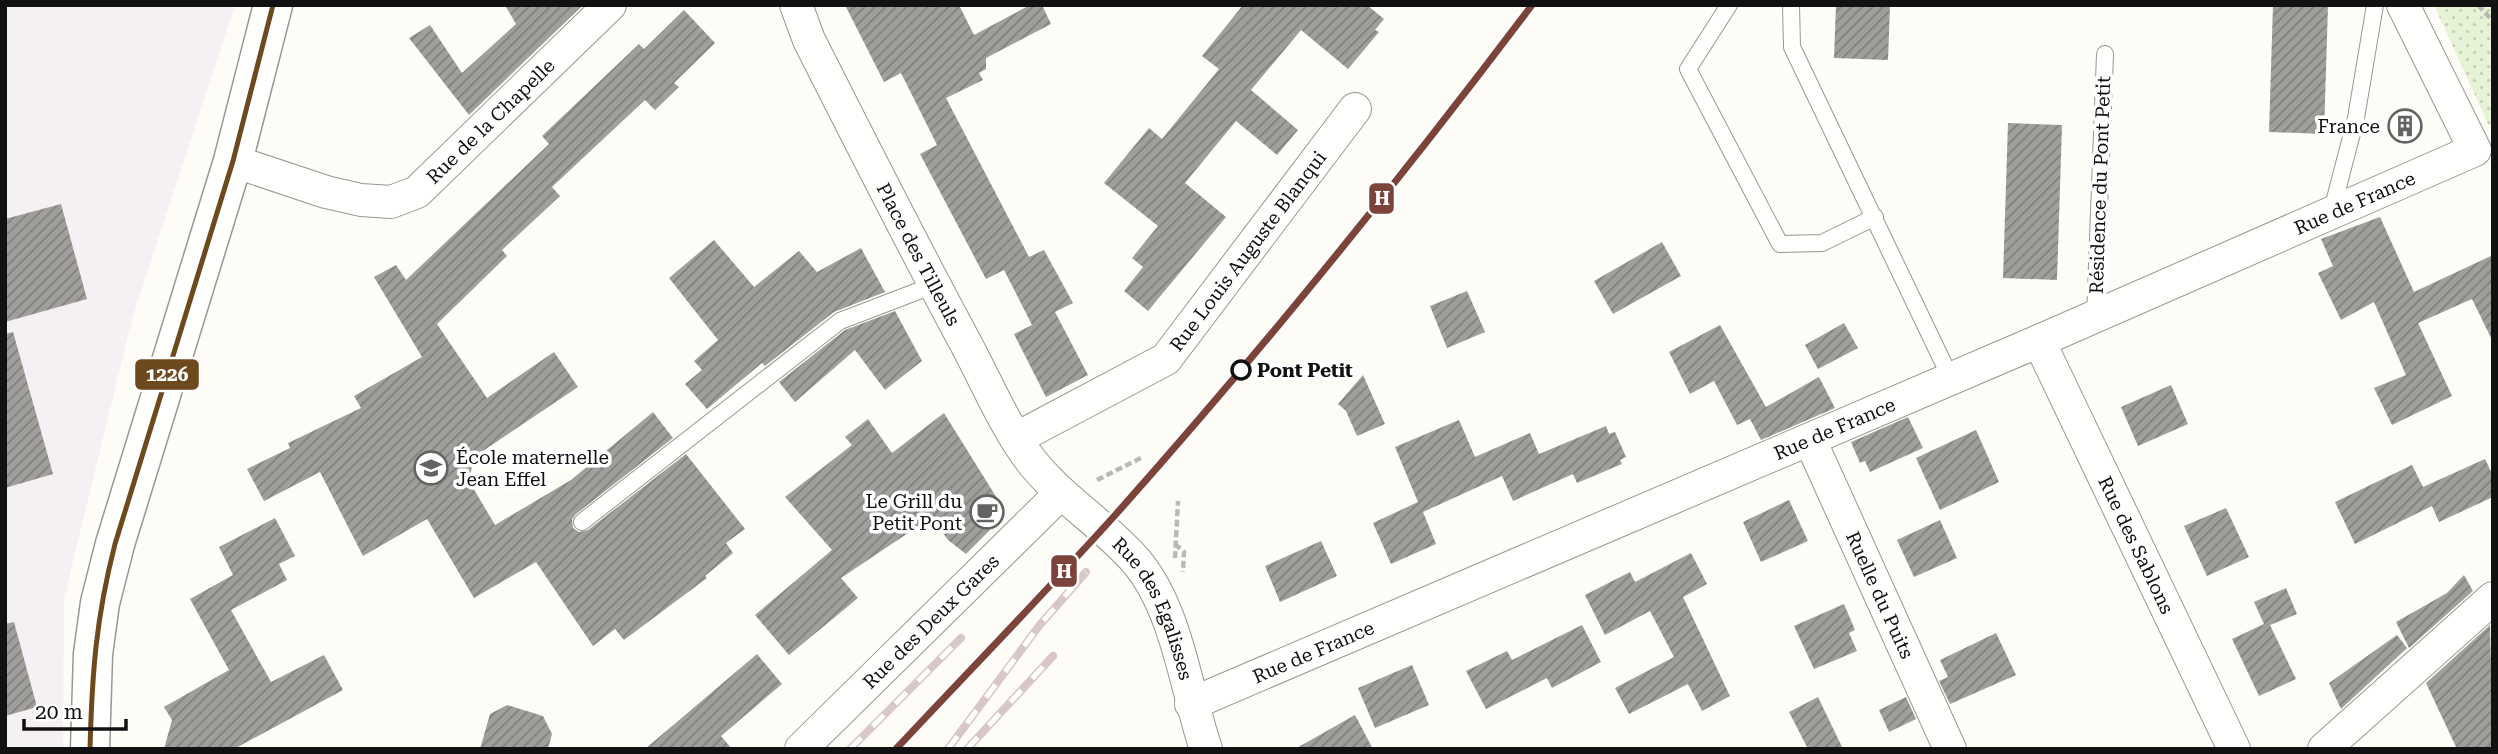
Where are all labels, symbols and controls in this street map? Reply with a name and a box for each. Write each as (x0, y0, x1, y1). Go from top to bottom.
street label: Rue de la Chapelle (422, 54, 559, 188)
street label: Résidence du Pont Petit (2085, 76, 2115, 294)
building icon: France (2386, 107, 2424, 145)
place label: France (2318, 115, 2380, 138)
street label: Rue Louis Auguste Blanqui (1164, 146, 1331, 356)
street label: Rue de France (2291, 166, 2419, 239)
street label: Place des Tilleuls (872, 179, 966, 330)
line badge: H (1368, 182, 1395, 215)
text: H (1374, 187, 1390, 210)
line badge: 1226 (134, 358, 200, 391)
place label: Pont Petit (1257, 359, 1353, 382)
marker: Pont Petit (1231, 360, 1251, 380)
text: 1226 (146, 363, 189, 386)
street label: Rue de France (1770, 392, 1899, 465)
place label: École maternelle Jean Effel (456, 446, 609, 491)
school or university icon: École maternelle Jean Effel (412, 449, 450, 487)
street label: Rue des Sablons (2094, 472, 2179, 617)
place label: Le Grill du Petit Pont (866, 490, 962, 535)
cafe icon: Le Grill du Petit Pont (968, 493, 1006, 531)
street label: Ruelle du Puits (1841, 528, 1919, 662)
street label: Rue des Egalisses (1108, 532, 1198, 682)
street label: Rue des Deux Gares (858, 549, 1004, 693)
line badge: H (1050, 554, 1078, 588)
text: H (1056, 560, 1072, 583)
street label: Rue de France (1249, 616, 1377, 688)
scale bar (24, 688, 126, 732)
text: 20 m (35, 700, 83, 724)

